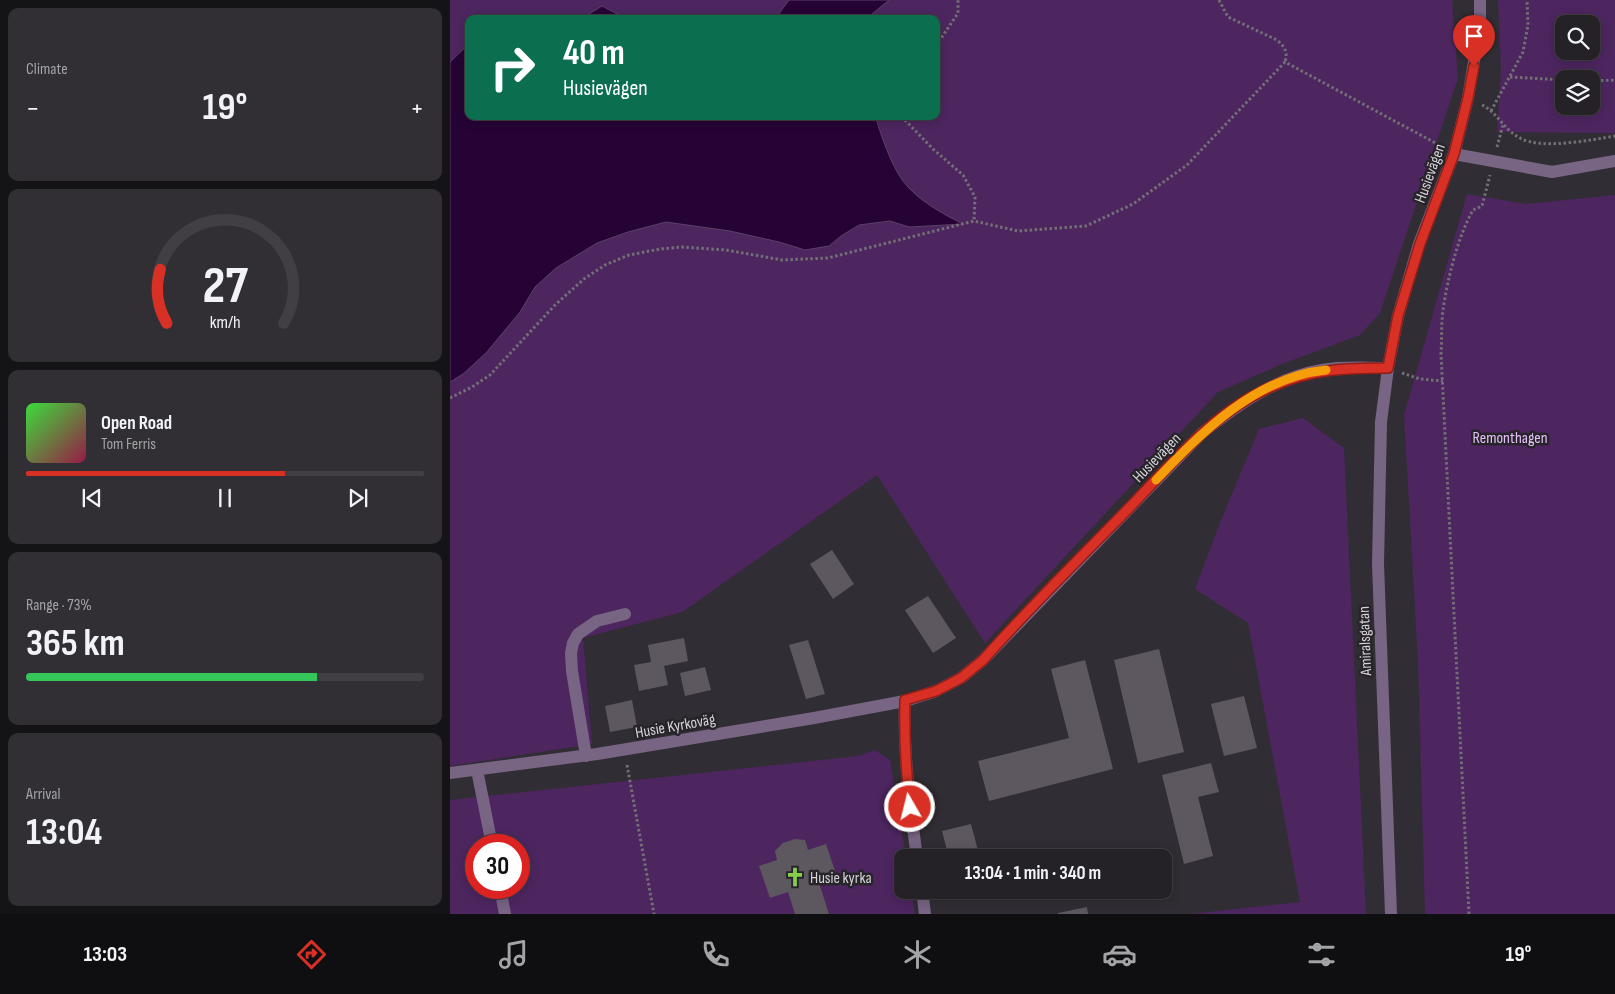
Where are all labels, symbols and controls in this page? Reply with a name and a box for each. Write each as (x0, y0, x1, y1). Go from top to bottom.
pin (1453, 15, 1495, 66)
map controls (1555, 15, 1600, 115)
button: search (1555, 15, 1600, 60)
icon: arrive (1460, 22, 1488, 50)
text: 40 m (563, 32, 625, 75)
icon: right (480, 35, 545, 100)
text: Climate (26, 60, 68, 79)
button: layers (1555, 70, 1600, 115)
text: Husievägen (563, 75, 648, 102)
text: 19° (203, 85, 247, 130)
text: − (26, 92, 40, 125)
text: + (410, 92, 424, 125)
street label: Husievägen (1411, 141, 1450, 206)
text: 27 (202, 255, 248, 318)
text: km/h (210, 312, 240, 333)
text: Open Road (101, 412, 172, 435)
street label: Husievägen (1129, 429, 1185, 487)
park label: Remonthagen (1473, 429, 1548, 448)
text: Tom Ferris (101, 435, 156, 454)
icon: previous (78, 484, 106, 512)
icon: pause (211, 484, 239, 512)
icon: next (344, 484, 372, 512)
text: Range · 73% (26, 596, 92, 615)
street label: Amiralsgatan (1355, 606, 1376, 677)
text: 365 km (26, 621, 125, 666)
street label: Husie Kyrkoväg (634, 710, 717, 743)
position arrow (883, 780, 935, 832)
text: Arrival (26, 785, 60, 804)
text: 13:04 (26, 810, 102, 855)
speed limit sign: 30 (465, 834, 530, 899)
text: 13:04 · 1 min · 340 m (965, 862, 1101, 885)
church icon: Husie kyrka (784, 866, 806, 888)
place label: Husie kyrka (810, 869, 872, 888)
icon: directions (294, 937, 329, 972)
icon: music (496, 937, 531, 972)
icon: phone (698, 937, 733, 972)
icon: climate (900, 937, 935, 972)
icon: car (1102, 937, 1137, 972)
icon: filters (1304, 937, 1339, 972)
text: 13:03 (83, 941, 127, 968)
text: 19° (1506, 941, 1532, 968)

